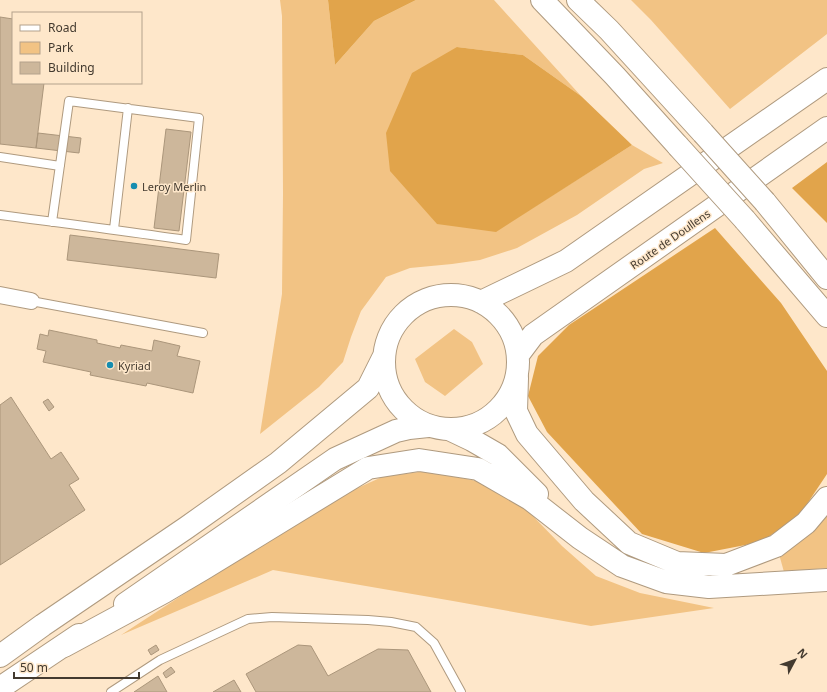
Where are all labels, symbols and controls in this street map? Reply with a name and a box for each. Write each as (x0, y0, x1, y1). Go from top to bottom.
legend (12, 12, 142, 84)
text: Road (48, 19, 77, 36)
text: Park (48, 39, 74, 56)
text: Building (48, 59, 95, 76)
place label: Leroy Merlin (142, 179, 206, 194)
marker: Leroy Merlin (129, 181, 139, 191)
street label: Route de Doullens (627, 206, 713, 272)
place label: Kyriad (118, 358, 151, 373)
marker: Kyriad (105, 360, 115, 370)
north arrow (775, 640, 815, 680)
text: N (794, 645, 812, 661)
scale bar (14, 654, 139, 680)
text: 50 m (20, 659, 48, 676)

